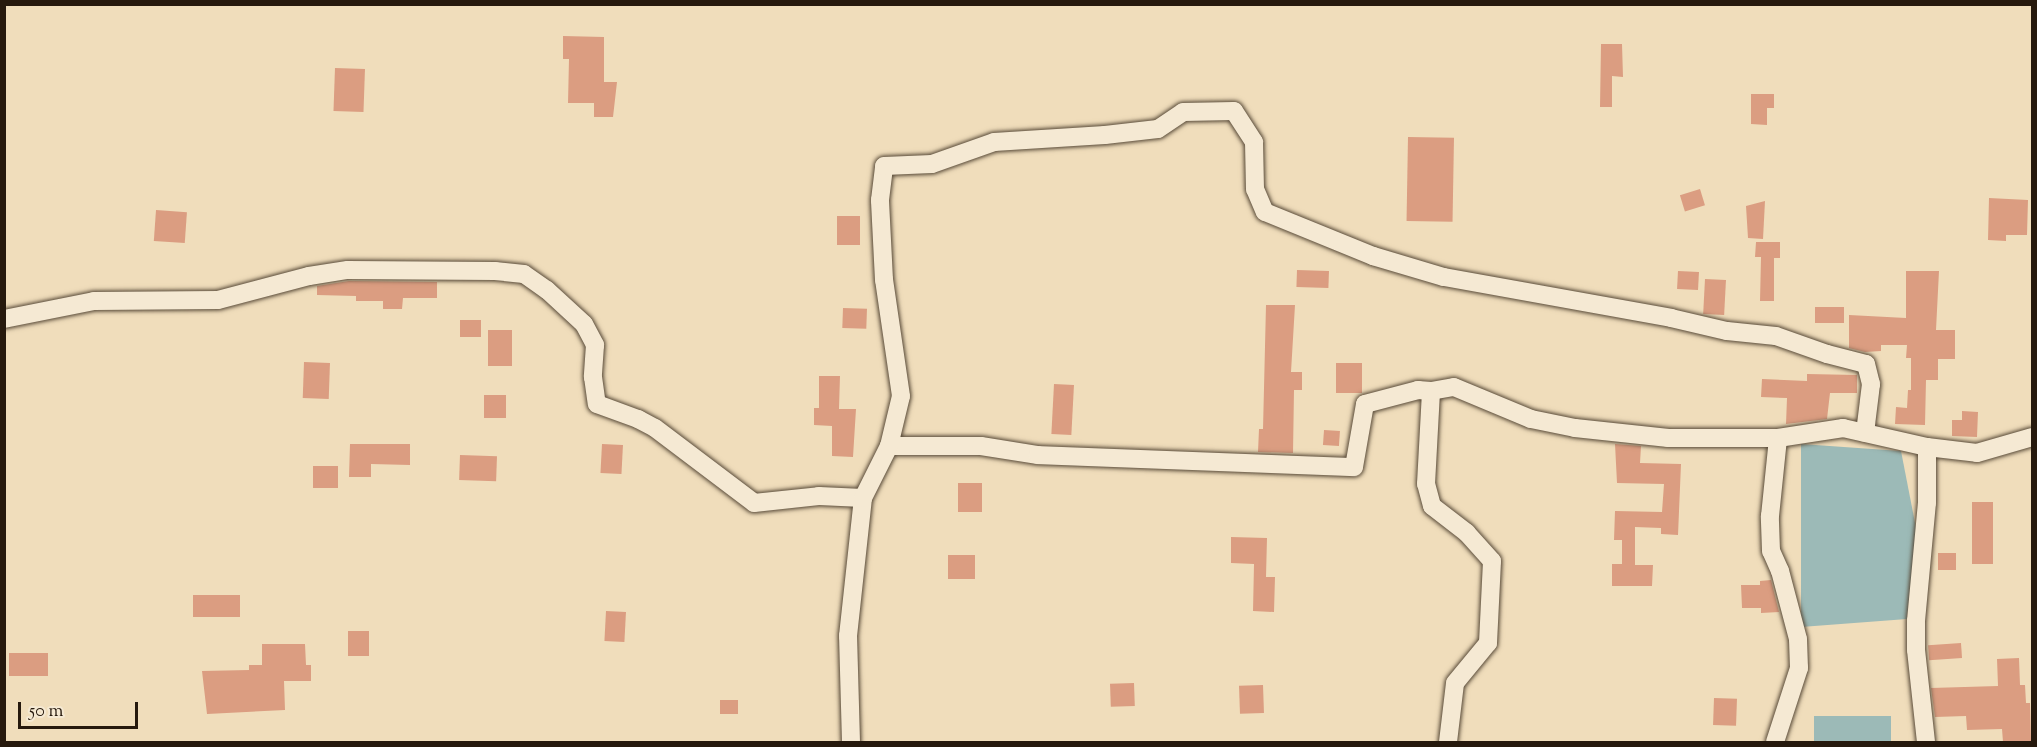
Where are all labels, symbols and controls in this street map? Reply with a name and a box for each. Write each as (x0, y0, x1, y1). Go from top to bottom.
scale bar (21, 690, 141, 728)
text: 50 m (29, 699, 63, 725)

